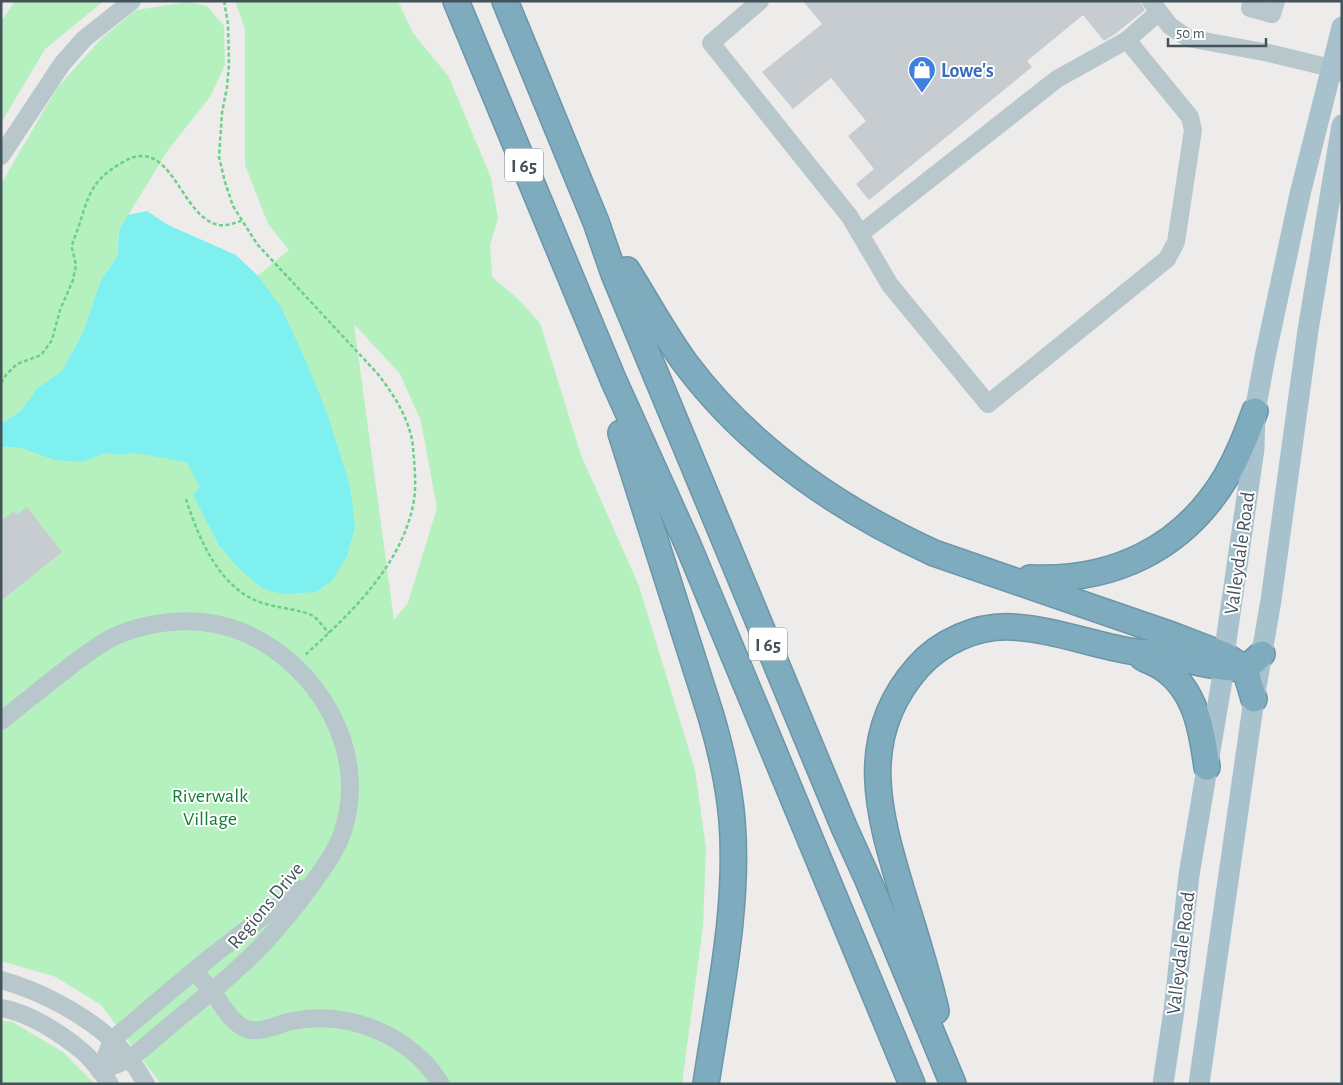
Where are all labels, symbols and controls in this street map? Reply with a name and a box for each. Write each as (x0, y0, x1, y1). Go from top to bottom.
scale bar (1168, 15, 1266, 47)
text: 50 m (1176, 26, 1205, 41)
shop icon: Lowe's (907, 55, 937, 94)
place label: Lowe's (941, 61, 994, 81)
road number: I 65 (505, 148, 543, 182)
street label: Valleydale Road (1221, 491, 1258, 616)
road number: I 65 (749, 628, 787, 661)
park label: Riverwalk Village (172, 786, 248, 829)
street label: Regions Drive (224, 859, 308, 953)
street label: Valleydale Road (1164, 891, 1198, 1016)

